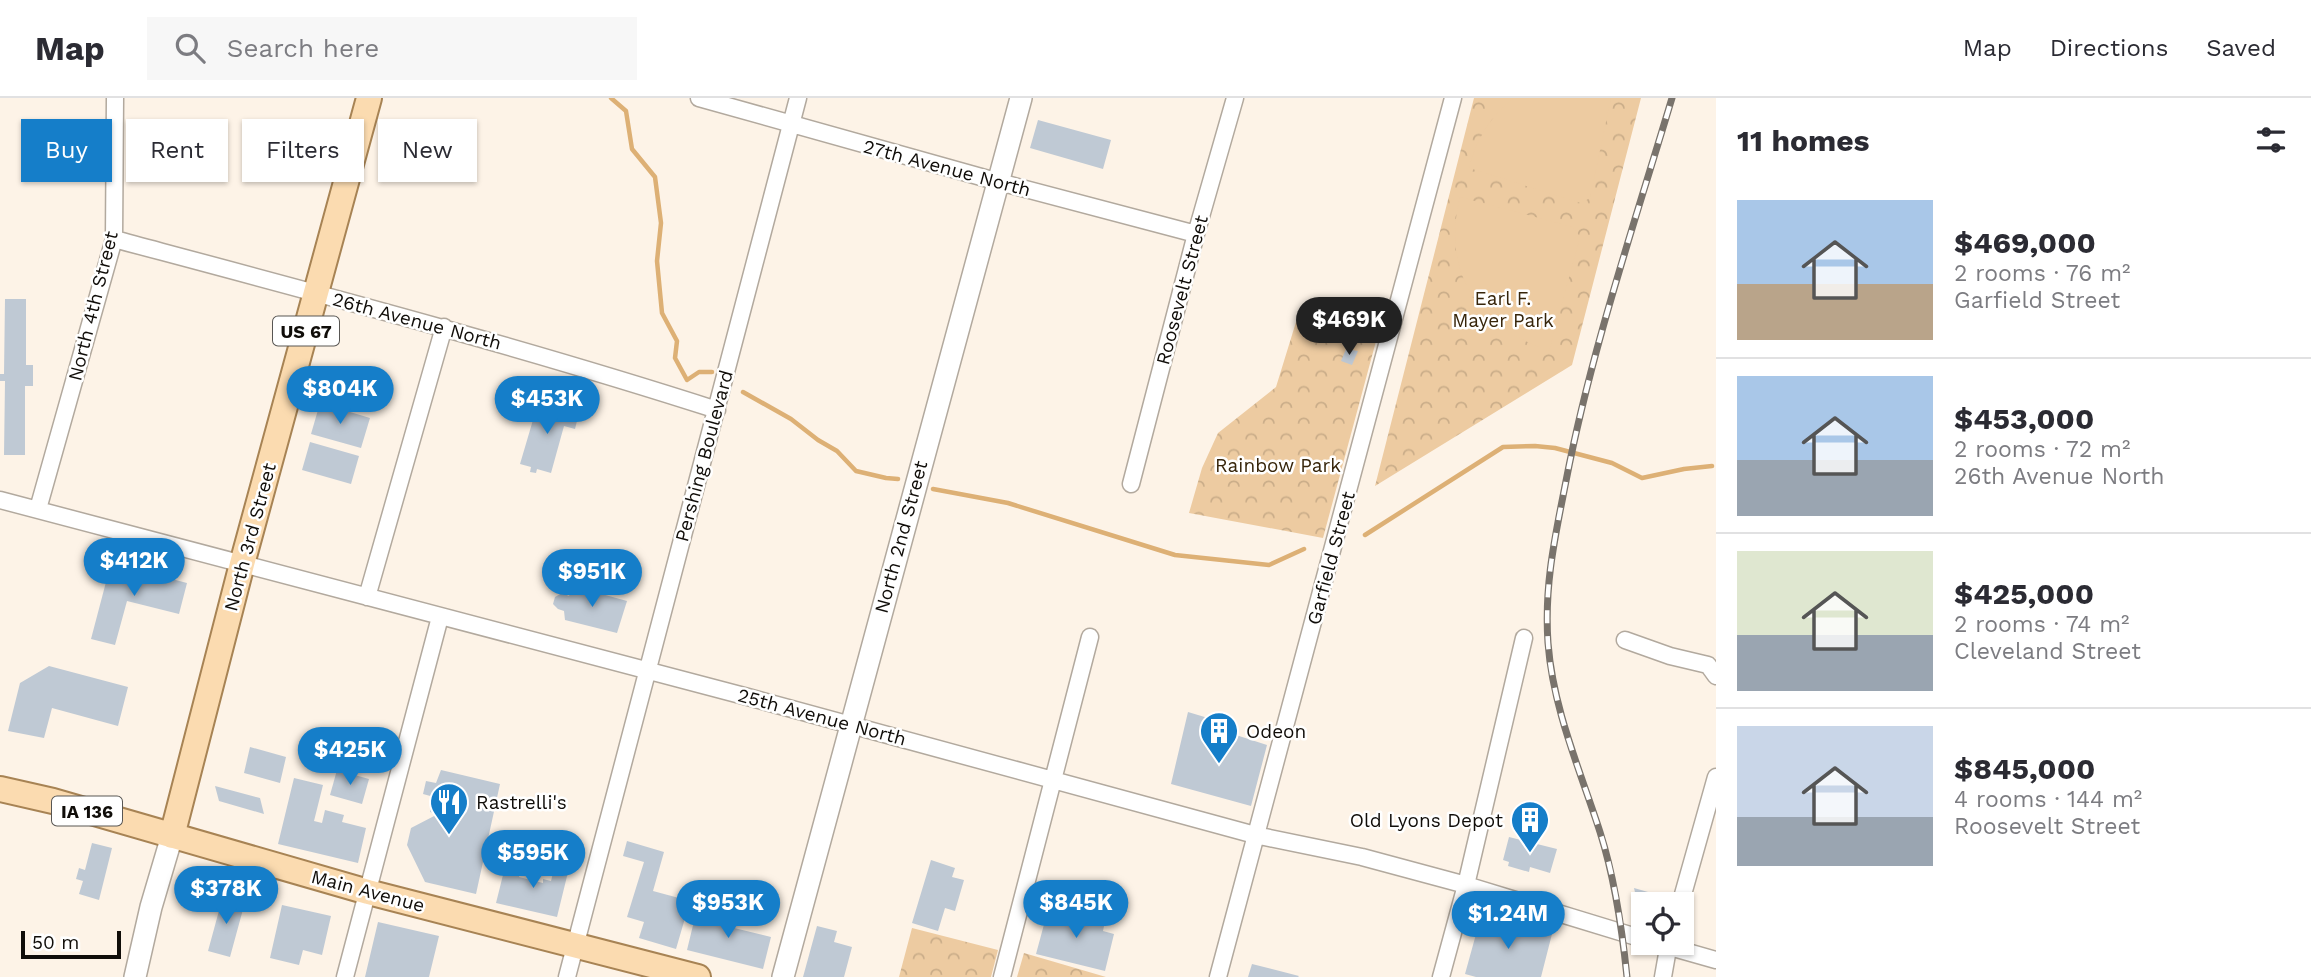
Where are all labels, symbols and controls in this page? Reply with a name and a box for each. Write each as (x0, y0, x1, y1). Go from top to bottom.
search box (147, 17, 637, 80)
text: Map (35, 29, 105, 68)
icon: search (171, 29, 209, 67)
text: Search here (227, 33, 379, 63)
text: Map (1963, 34, 2012, 62)
text: Directions (2050, 34, 2168, 62)
text: Saved (2206, 34, 2276, 62)
chip: Buy (21, 119, 112, 182)
chip: Rent (126, 119, 228, 182)
chip: Filters (242, 119, 364, 182)
chip: New (378, 119, 477, 182)
icon: filters (2252, 121, 2290, 159)
text: 11 homes (1737, 123, 1870, 158)
street label: 27th Avenue North (861, 135, 1033, 201)
street label: Roosevelt Street (1151, 213, 1213, 367)
text: $469,000 (1954, 225, 2096, 260)
icon: home (1793, 228, 1877, 312)
street label: North 4th Street (63, 229, 123, 383)
text: 2 rooms · 76 m² (1954, 260, 2130, 287)
street label: 26th Avenue North (330, 287, 504, 355)
park label: Earl F. Mayer Park (1452, 287, 1554, 332)
text: Garfield Street (1954, 287, 2120, 314)
pin: $469K (1300, 298, 1398, 357)
text: $469K (1312, 306, 1386, 333)
road number: US 67 (273, 316, 339, 345)
pin: $804K (291, 366, 389, 426)
street label: Pershing Boulevard (670, 368, 738, 544)
text: $804K (303, 375, 377, 402)
pin: $453K (498, 376, 596, 436)
text: $453K (511, 385, 583, 412)
text: $453,000 (1954, 401, 2094, 436)
icon: home (1793, 404, 1877, 488)
text: 2 rooms · 72 m² (1954, 436, 2130, 463)
park label: Rainbow Park (1215, 454, 1341, 477)
street label: North 2nd Street (870, 458, 932, 616)
street label: North 3rd Street (219, 460, 281, 614)
text: 26th Avenue North (1954, 463, 2164, 490)
street label: Garfield Street (1302, 489, 1360, 627)
pin: $412K (85, 538, 183, 598)
text: $412K (100, 547, 168, 574)
pin: $951K (543, 550, 641, 609)
text: $951K (558, 558, 626, 585)
text: $425,000 (1954, 576, 2094, 611)
icon: home (1793, 579, 1877, 663)
text: 2 rooms · 74 m² (1954, 611, 2129, 638)
text: Cleveland Street (1954, 638, 2141, 665)
street label: 25th Avenue North (735, 683, 909, 751)
building icon: Odeon (1198, 710, 1240, 765)
place label: Odeon (1246, 720, 1306, 743)
pin: $425K (301, 728, 399, 787)
text: $425K (314, 736, 386, 763)
text: $845,000 (1954, 751, 2095, 786)
icon: home (1793, 754, 1877, 838)
restaurant icon: Rastrelli's (428, 781, 470, 836)
text: 4 rooms · 144 m² (1954, 786, 2142, 813)
place label: Rastrelli's (476, 791, 567, 814)
road number: IA 136 (52, 796, 122, 826)
building icon: Old Lyons Depot (1509, 799, 1551, 854)
place label: Old Lyons Depot (1350, 809, 1503, 832)
text: Roosevelt Street (1954, 813, 2140, 840)
pin: $595K (484, 830, 582, 890)
text: $595K (497, 839, 569, 866)
street label: Main Avenue (309, 865, 427, 917)
pin: $378K (177, 866, 275, 926)
text: $378K (190, 875, 262, 902)
pin: $953K (679, 880, 777, 940)
pin: $845K (1027, 880, 1125, 940)
text: $953K (692, 889, 764, 916)
text: $845K (1039, 889, 1113, 916)
pin: $1.24M (1451, 892, 1565, 951)
map controls (1631, 892, 1694, 955)
button: locate (1631, 892, 1694, 955)
text: $1.24M (1468, 900, 1548, 927)
scale bar (21, 928, 121, 960)
text: 50 m (32, 931, 79, 954)

